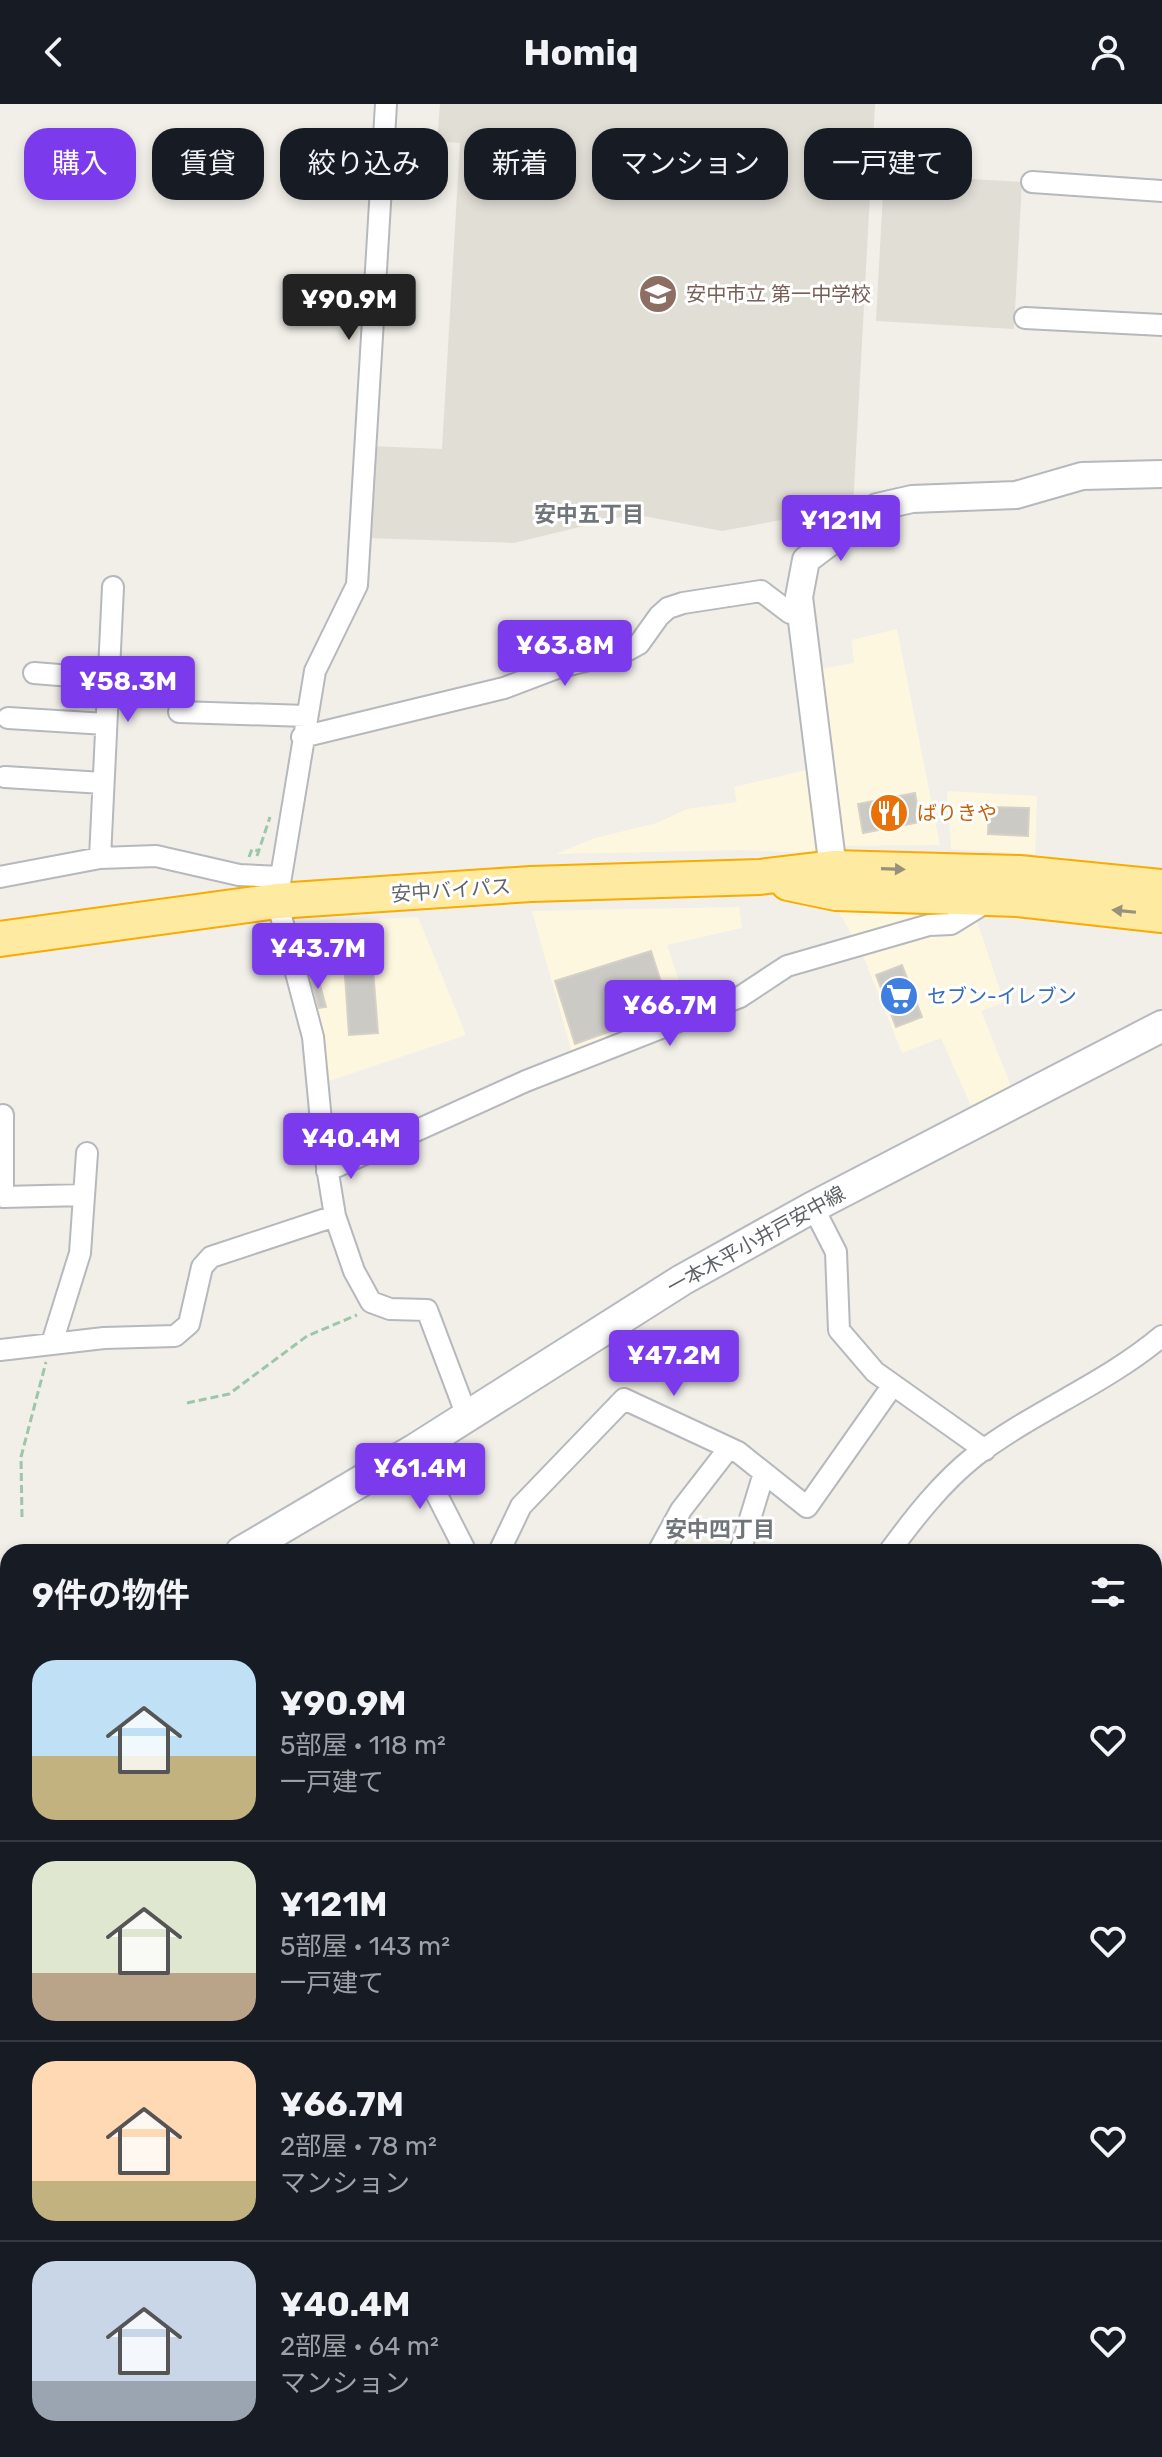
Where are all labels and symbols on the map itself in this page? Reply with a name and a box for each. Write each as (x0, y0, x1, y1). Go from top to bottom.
school or university icon: 安中市立 第一中学校 (637, 273, 679, 315)
pin: ¥90.9M (284, 274, 414, 342)
place label: 安中市立 第一中学校 (686, 282, 871, 306)
pin: ¥121M (785, 495, 897, 563)
district label: 安中五丁目 (534, 501, 644, 528)
pin: ¥63.8M (500, 620, 630, 688)
pin: ¥58.3M (63, 656, 193, 724)
restaurant icon: ばりきや (868, 792, 910, 834)
place label: ばりきや (917, 801, 997, 825)
one-way arrow (881, 863, 906, 876)
street label: 安中バイパス (391, 874, 511, 906)
one-way arrow (1111, 905, 1136, 918)
pin: ¥43.7M (253, 923, 383, 991)
supermarket icon: セブン-イレブン (878, 975, 920, 1017)
pin: ¥66.7M (605, 980, 735, 1048)
place label: セブン-イレブン (927, 984, 1077, 1008)
pin: ¥40.4M (286, 1113, 416, 1181)
street label: 一本木平小井戸安中線 (663, 1181, 849, 1299)
pin: ¥47.2M (609, 1330, 739, 1398)
pin: ¥61.4M (355, 1443, 485, 1511)
district label: 安中四丁目 (665, 1516, 775, 1543)

